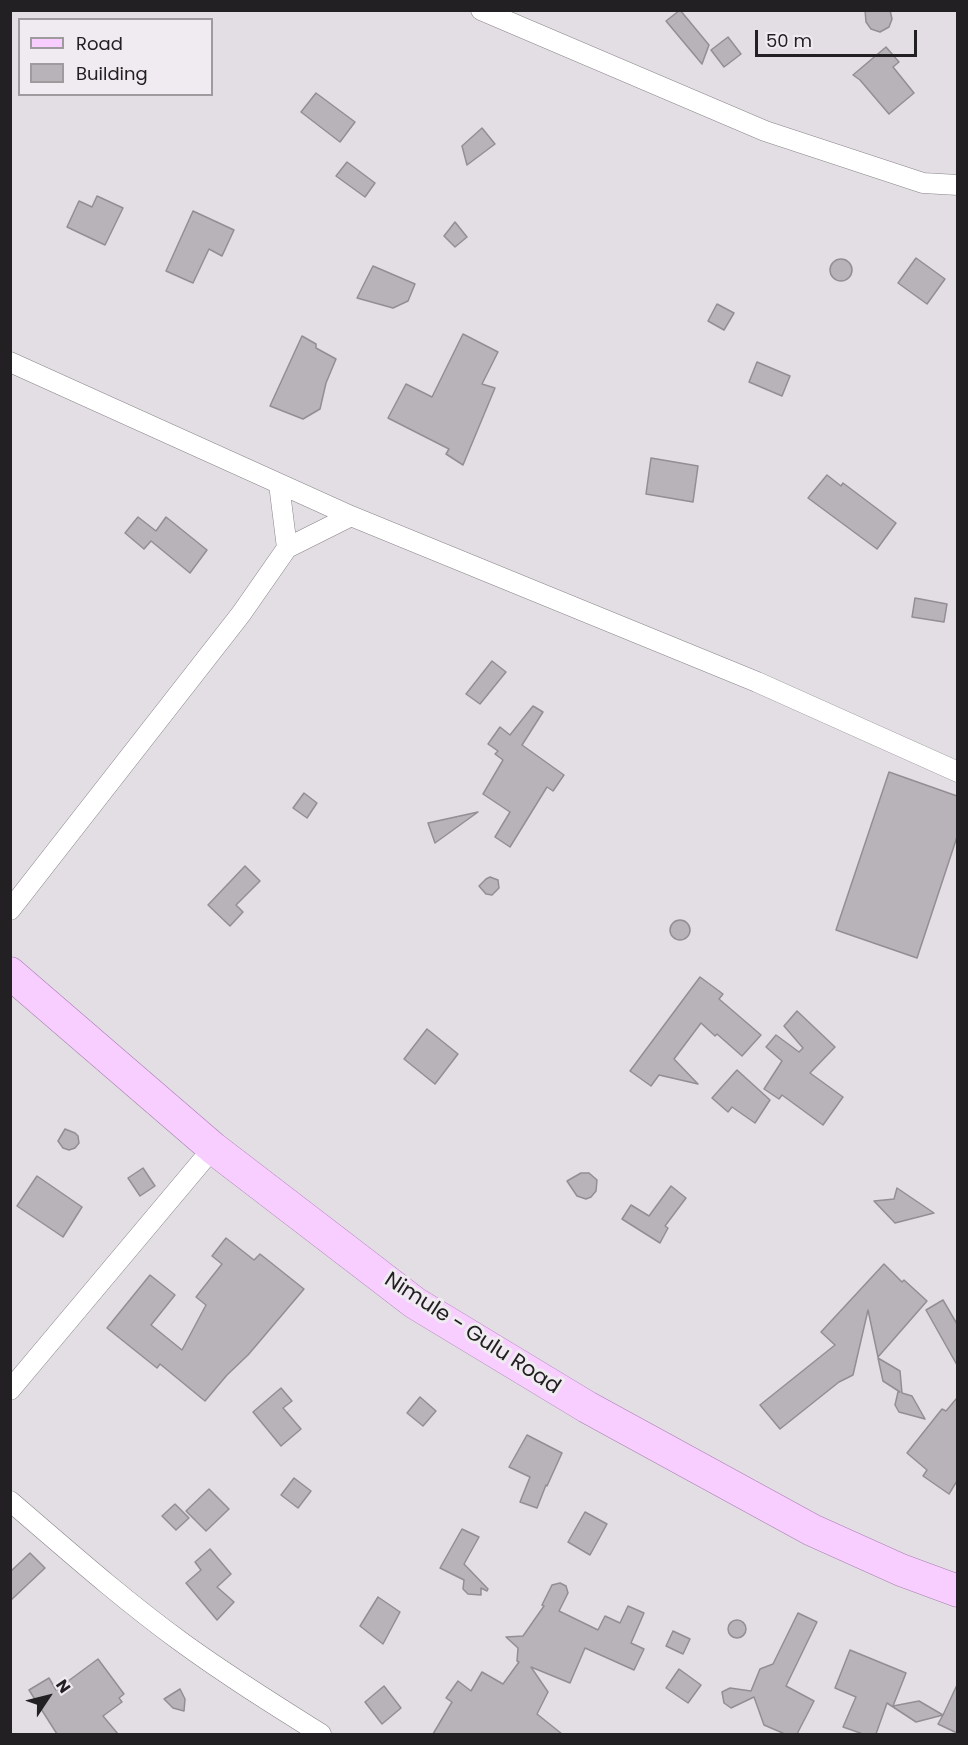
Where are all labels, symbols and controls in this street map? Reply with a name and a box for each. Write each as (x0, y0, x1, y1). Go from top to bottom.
legend (18, 18, 213, 96)
scale bar (758, 18, 920, 56)
text: 50 m (766, 28, 812, 53)
text: Road (76, 31, 123, 56)
text: Building (76, 61, 148, 86)
street label: Nimule - Gulu Road (379, 1268, 565, 1400)
north arrow (18, 1667, 78, 1727)
text: N (50, 1675, 76, 1698)

